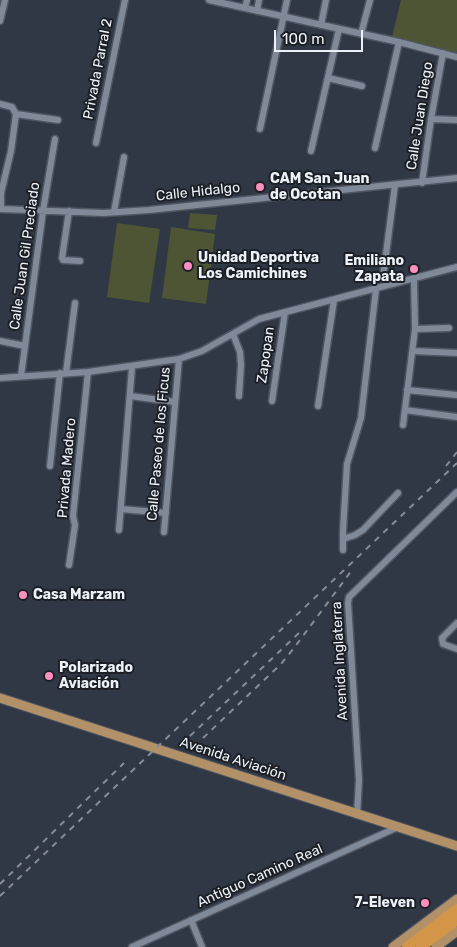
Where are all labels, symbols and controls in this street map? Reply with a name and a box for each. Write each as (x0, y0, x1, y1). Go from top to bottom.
street label: Privada Parral 2 (80, 17, 116, 121)
scale bar (277, 20, 366, 52)
text: 100 m (282, 30, 324, 48)
street label: Calle Juan Diego (403, 61, 437, 171)
place label: CAM San Juan de Ocotan (270, 171, 369, 203)
street label: Calle Hidalgo (155, 179, 241, 205)
street label: Calle Juan Gil Preciado (6, 181, 44, 331)
marker: CAM San Juan de Ocotan (254, 181, 266, 193)
place label: Unidad Deportiva Los Camichines (198, 250, 319, 282)
place label: Emiliano Zapata (344, 253, 404, 286)
marker: Unidad Deportiva Los Camichines (182, 260, 194, 272)
marker: Emiliano Zapata (408, 263, 420, 275)
street label: Zapopan (254, 326, 278, 384)
street label: Calle Paseo de los Ficus (144, 366, 174, 522)
street label: Privada Madero (54, 417, 80, 519)
place label: Casa Marzam (33, 587, 125, 603)
marker: Casa Marzam (17, 589, 29, 601)
street label: Avenida Inglaterra (328, 601, 352, 721)
place label: Polarizado Aviación (59, 660, 133, 692)
marker: Polarizado Aviación (43, 670, 55, 682)
street label: Avenida Aviación (178, 734, 288, 784)
street label: Antiguo Camino Real (195, 841, 325, 911)
place label: 7-Eleven (354, 895, 415, 911)
marker: 7-Eleven (419, 897, 431, 909)

